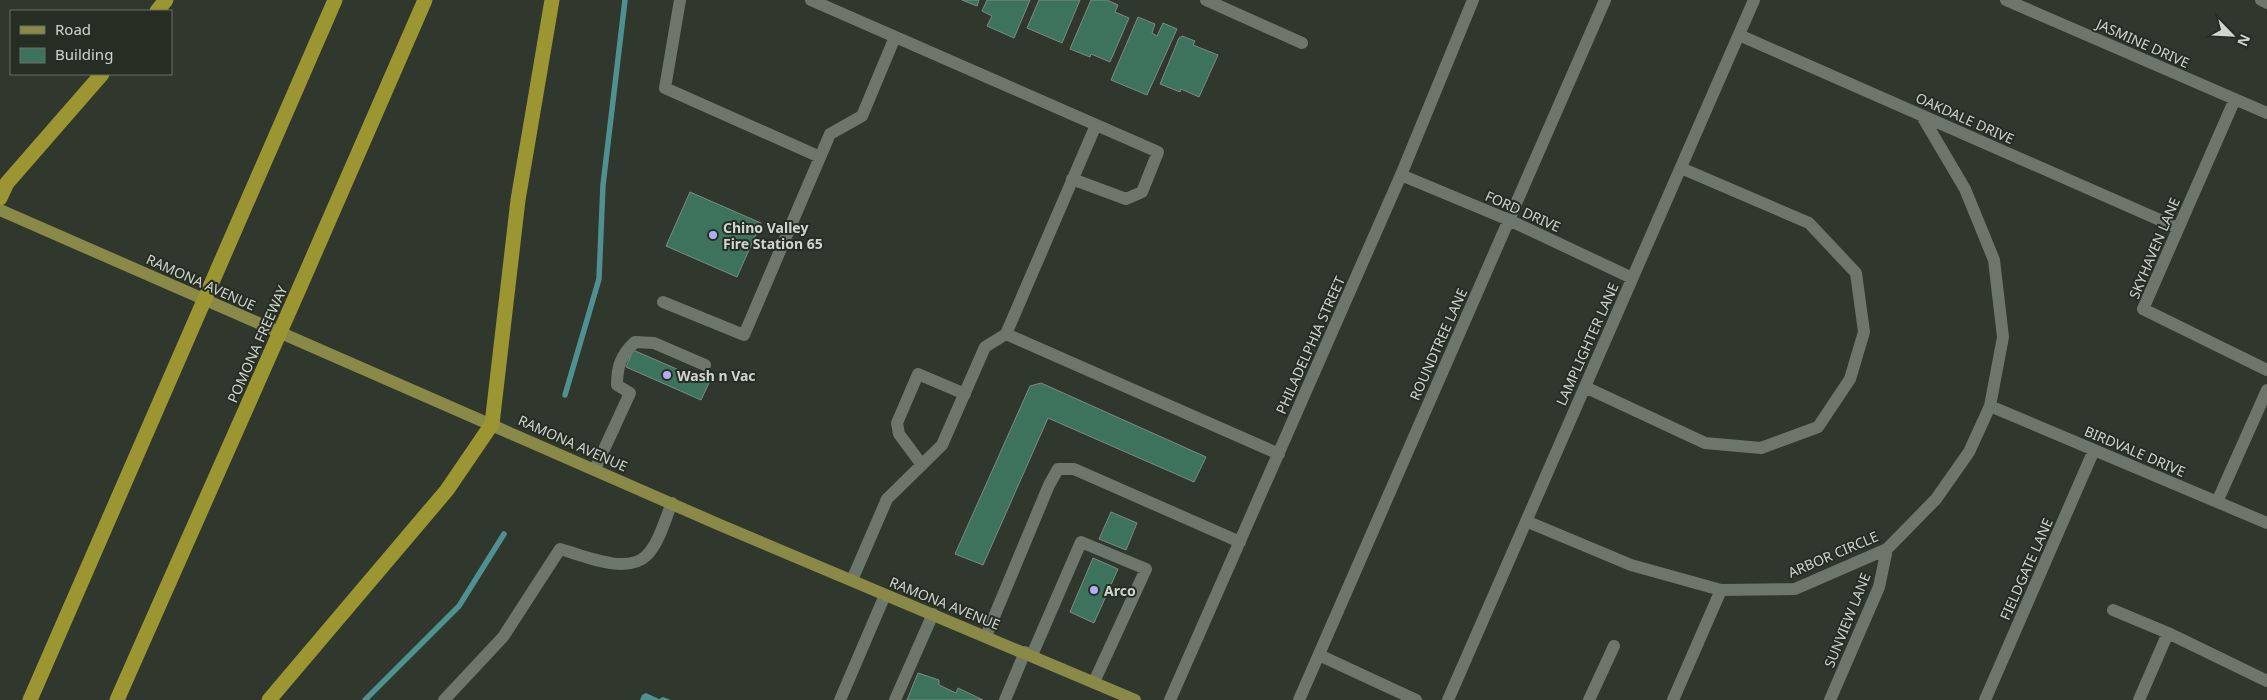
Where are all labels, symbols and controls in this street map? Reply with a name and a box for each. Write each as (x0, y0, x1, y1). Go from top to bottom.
legend (10, 10, 172, 75)
north arrow (2207, 10, 2257, 60)
street label: JASMINE DRIVE (2092, 13, 2192, 72)
text: Road (55, 19, 91, 39)
text: N (2233, 31, 2255, 50)
text: Building (55, 44, 113, 64)
street label: OAKDALE DRIVE (1913, 88, 2017, 148)
street label: FORD DRIVE (1482, 186, 1564, 236)
street label: SKYHAVEN LANE (2124, 194, 2184, 302)
place label: Chino Valley Fire Station 65 (723, 218, 823, 253)
marker: Chino Valley Fire Station 65 (707, 229, 719, 241)
street label: RAMONA AVENUE (143, 249, 259, 315)
street label: PHILADELPHIA STREET (1271, 273, 1349, 417)
street label: LAMPLIGHTER LANE (1551, 280, 1623, 408)
street label: POMONA FREEWAY (223, 282, 291, 406)
street label: ROUNDTREE LANE (1405, 285, 1471, 403)
place label: Wash n Vac (677, 366, 756, 385)
marker: Wash n Vac (661, 369, 673, 381)
street label: RAMONA AVENUE (515, 410, 631, 476)
street label: BIRDVALE DRIVE (2082, 421, 2188, 481)
street label: FIELDGATE LANE (1995, 515, 2057, 623)
street label: ARBOR CIRCLE (1785, 526, 1881, 582)
street label: SUNVIEW LANE (1819, 570, 1875, 670)
street label: RAMONA AVENUE (887, 572, 1003, 634)
place label: Arco (1104, 581, 1136, 600)
marker: Arco (1088, 584, 1100, 596)

